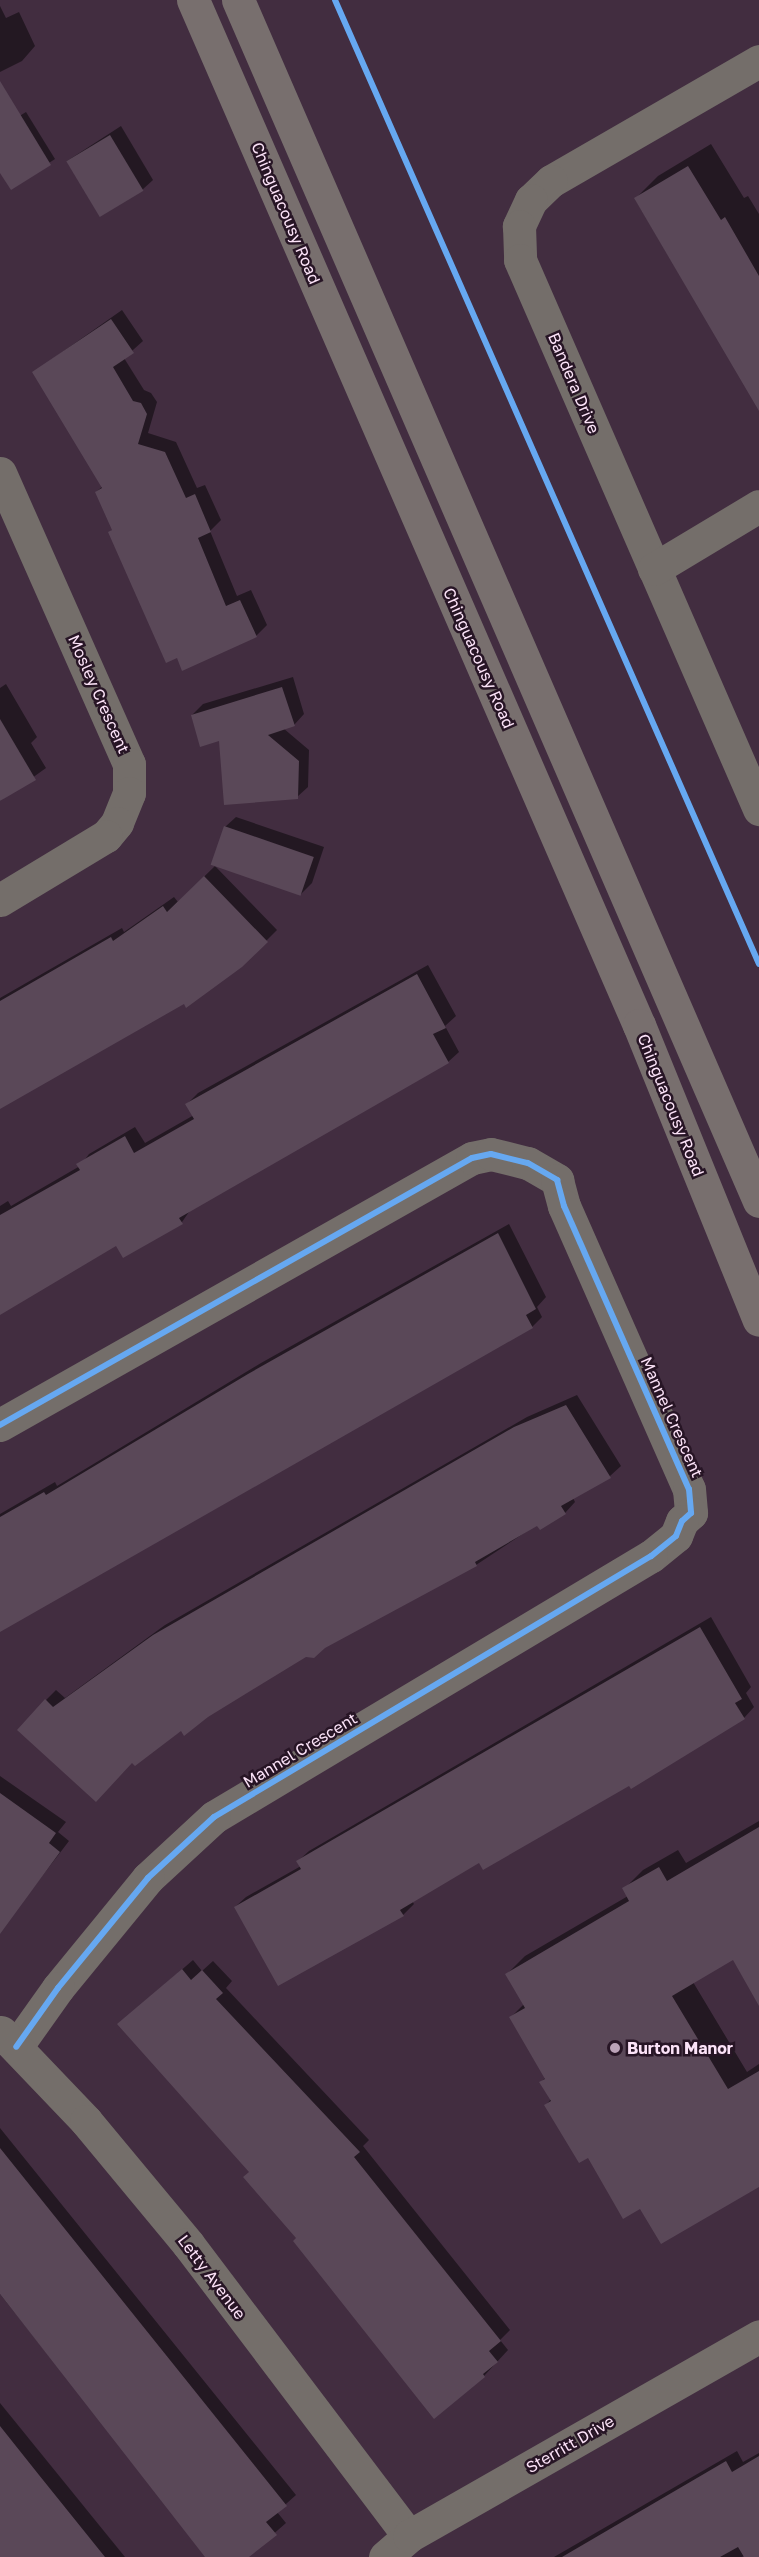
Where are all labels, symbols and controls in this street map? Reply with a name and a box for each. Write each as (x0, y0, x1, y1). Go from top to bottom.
street label: Chinguacousy Road (247, 139, 325, 287)
street label: Bandera Drive (544, 330, 604, 436)
street label: Chinguacousy Road (439, 585, 519, 731)
street label: Mosley Crescent (64, 632, 134, 756)
street label: Chinguacousy Road (634, 1031, 708, 1179)
street label: Mannel Crescent (637, 1354, 707, 1480)
street label: Mannel Crescent (239, 1708, 361, 1792)
place label: Burton Manor (627, 2038, 733, 2058)
marker: Burton Manor (608, 2041, 622, 2055)
street label: Letty Avenue (174, 2231, 250, 2323)
street label: Sterritt Drive (522, 2411, 618, 2477)

